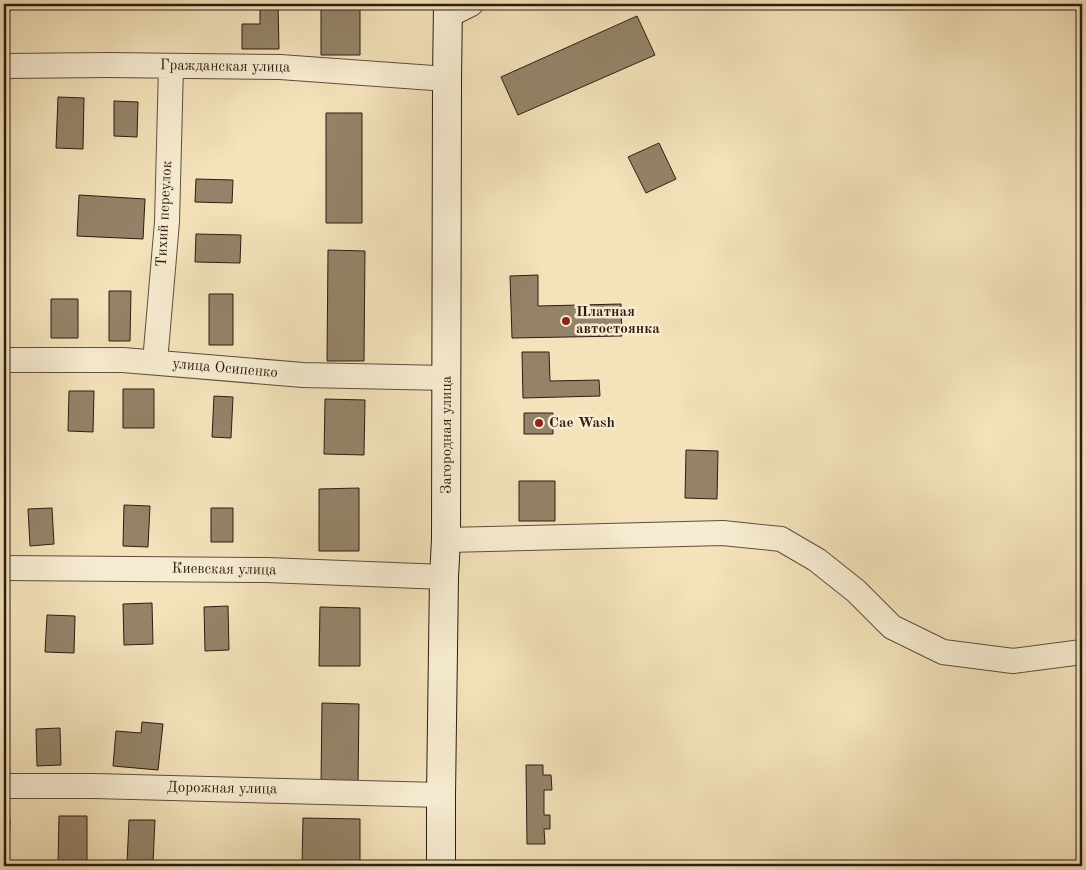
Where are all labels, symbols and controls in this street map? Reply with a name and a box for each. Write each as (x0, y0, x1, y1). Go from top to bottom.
street label: Гражданская улица (160, 58, 291, 76)
street label: Тихий переулок (155, 160, 175, 267)
place label: Платная автостоянка (576, 305, 660, 337)
marker: Платная автостоянка (560, 315, 572, 327)
street label: улица Осипенко (172, 357, 278, 381)
street label: Загородная улица (440, 375, 455, 494)
place label: Cae Wash (549, 416, 615, 431)
marker: Cae Wash (533, 417, 545, 429)
street label: Киевская улица (171, 562, 277, 578)
street label: Дорожная улица (167, 781, 278, 797)

